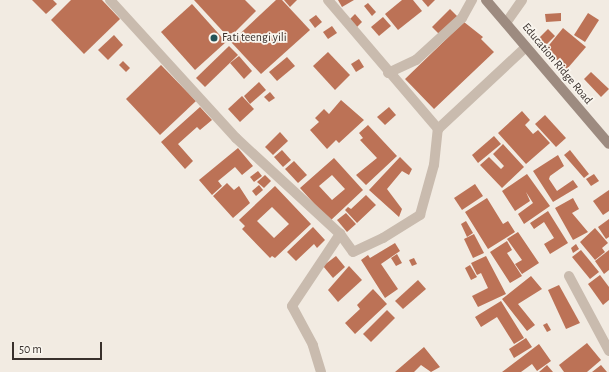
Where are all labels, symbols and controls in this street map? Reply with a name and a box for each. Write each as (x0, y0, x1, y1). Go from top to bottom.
street label: Education Ridge Road (519, 20, 595, 108)
place label: Fati teengi yili (222, 31, 287, 45)
marker: Fati teengi yili (209, 33, 219, 43)
scale bar (14, 334, 104, 360)
text: 50 m (19, 343, 42, 355)

